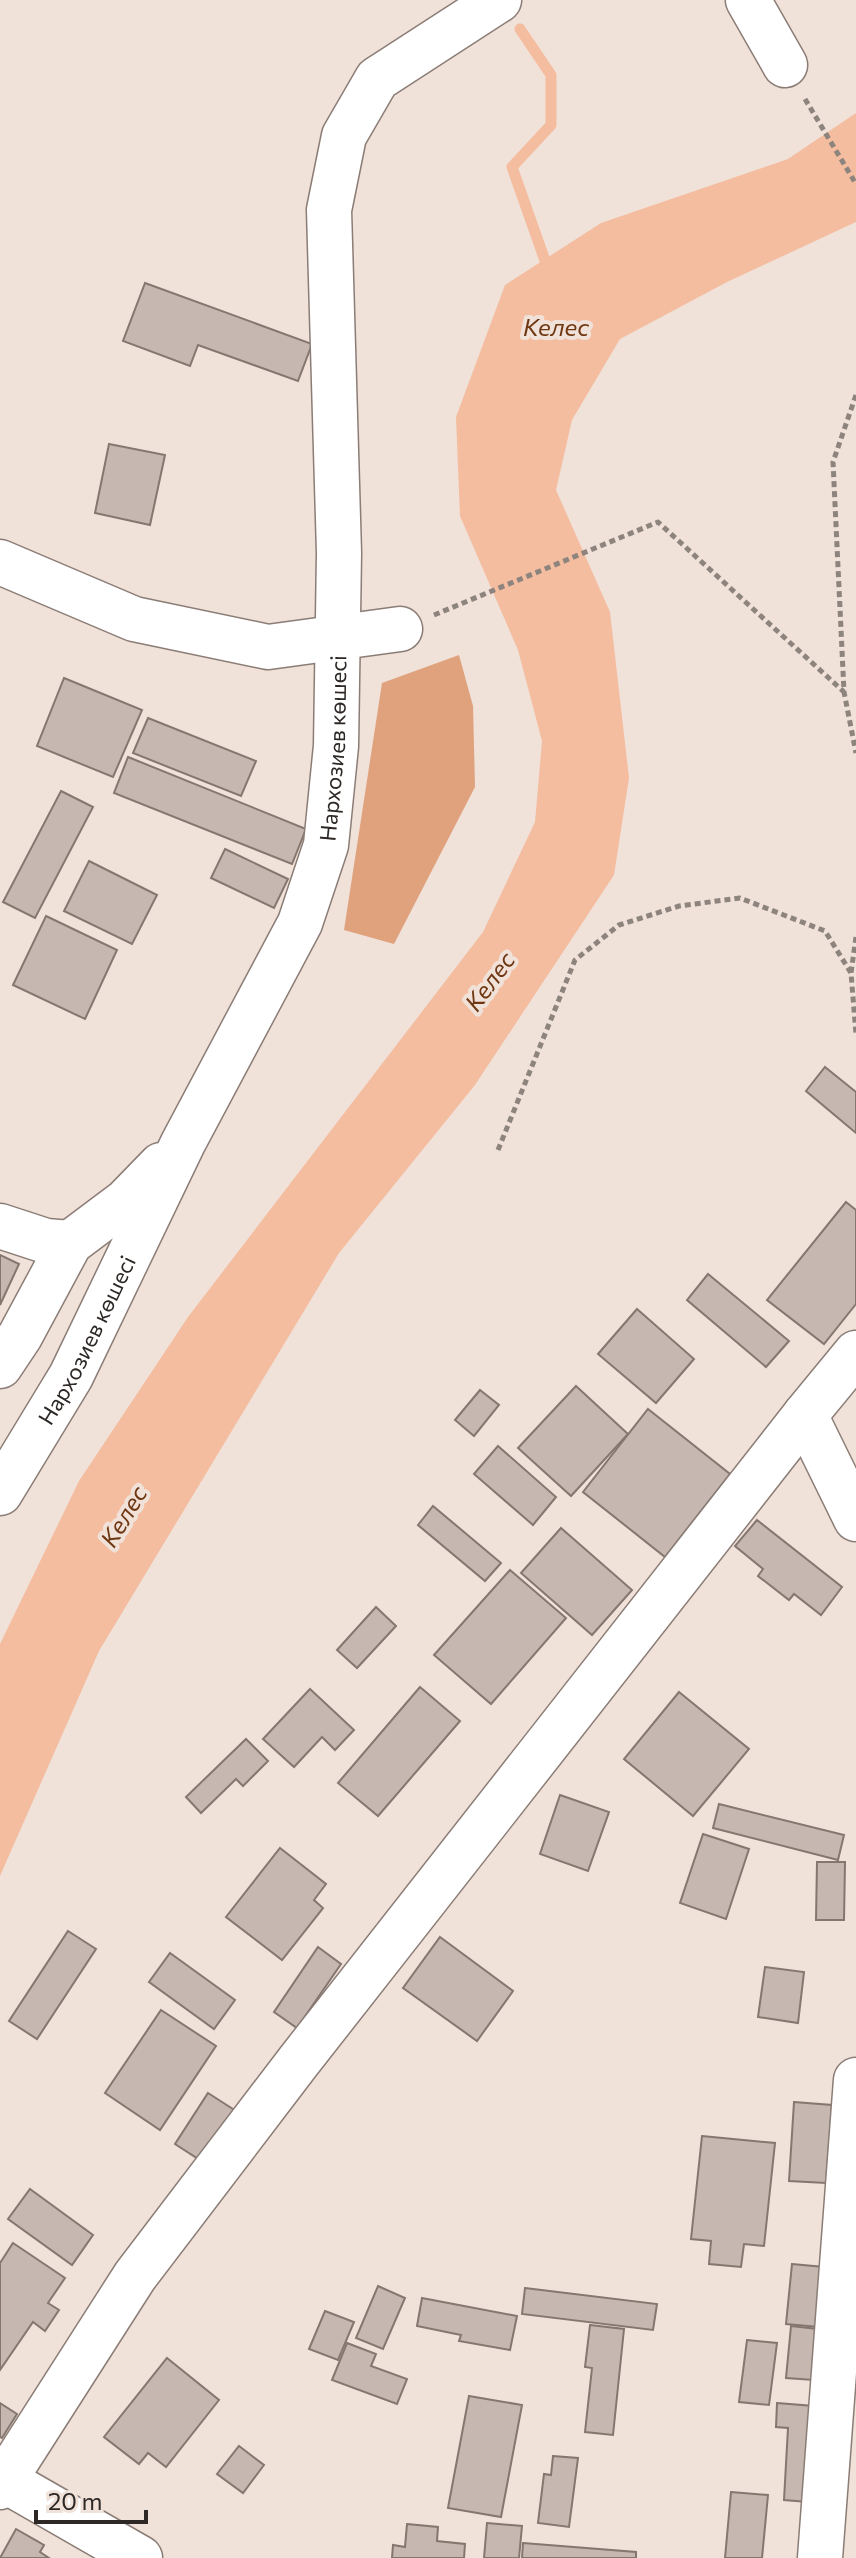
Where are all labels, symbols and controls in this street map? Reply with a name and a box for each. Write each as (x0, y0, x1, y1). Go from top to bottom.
water label: Келес (523, 312, 589, 341)
street label: Нархозиев көшесі (313, 655, 351, 842)
water label: Келес (458, 946, 520, 1016)
street label: Нархозиев көшесі (31, 1251, 140, 1429)
water label: Келес (94, 1480, 153, 1552)
scale bar (36, 2474, 146, 2524)
text: 20 m (48, 2486, 102, 2515)

